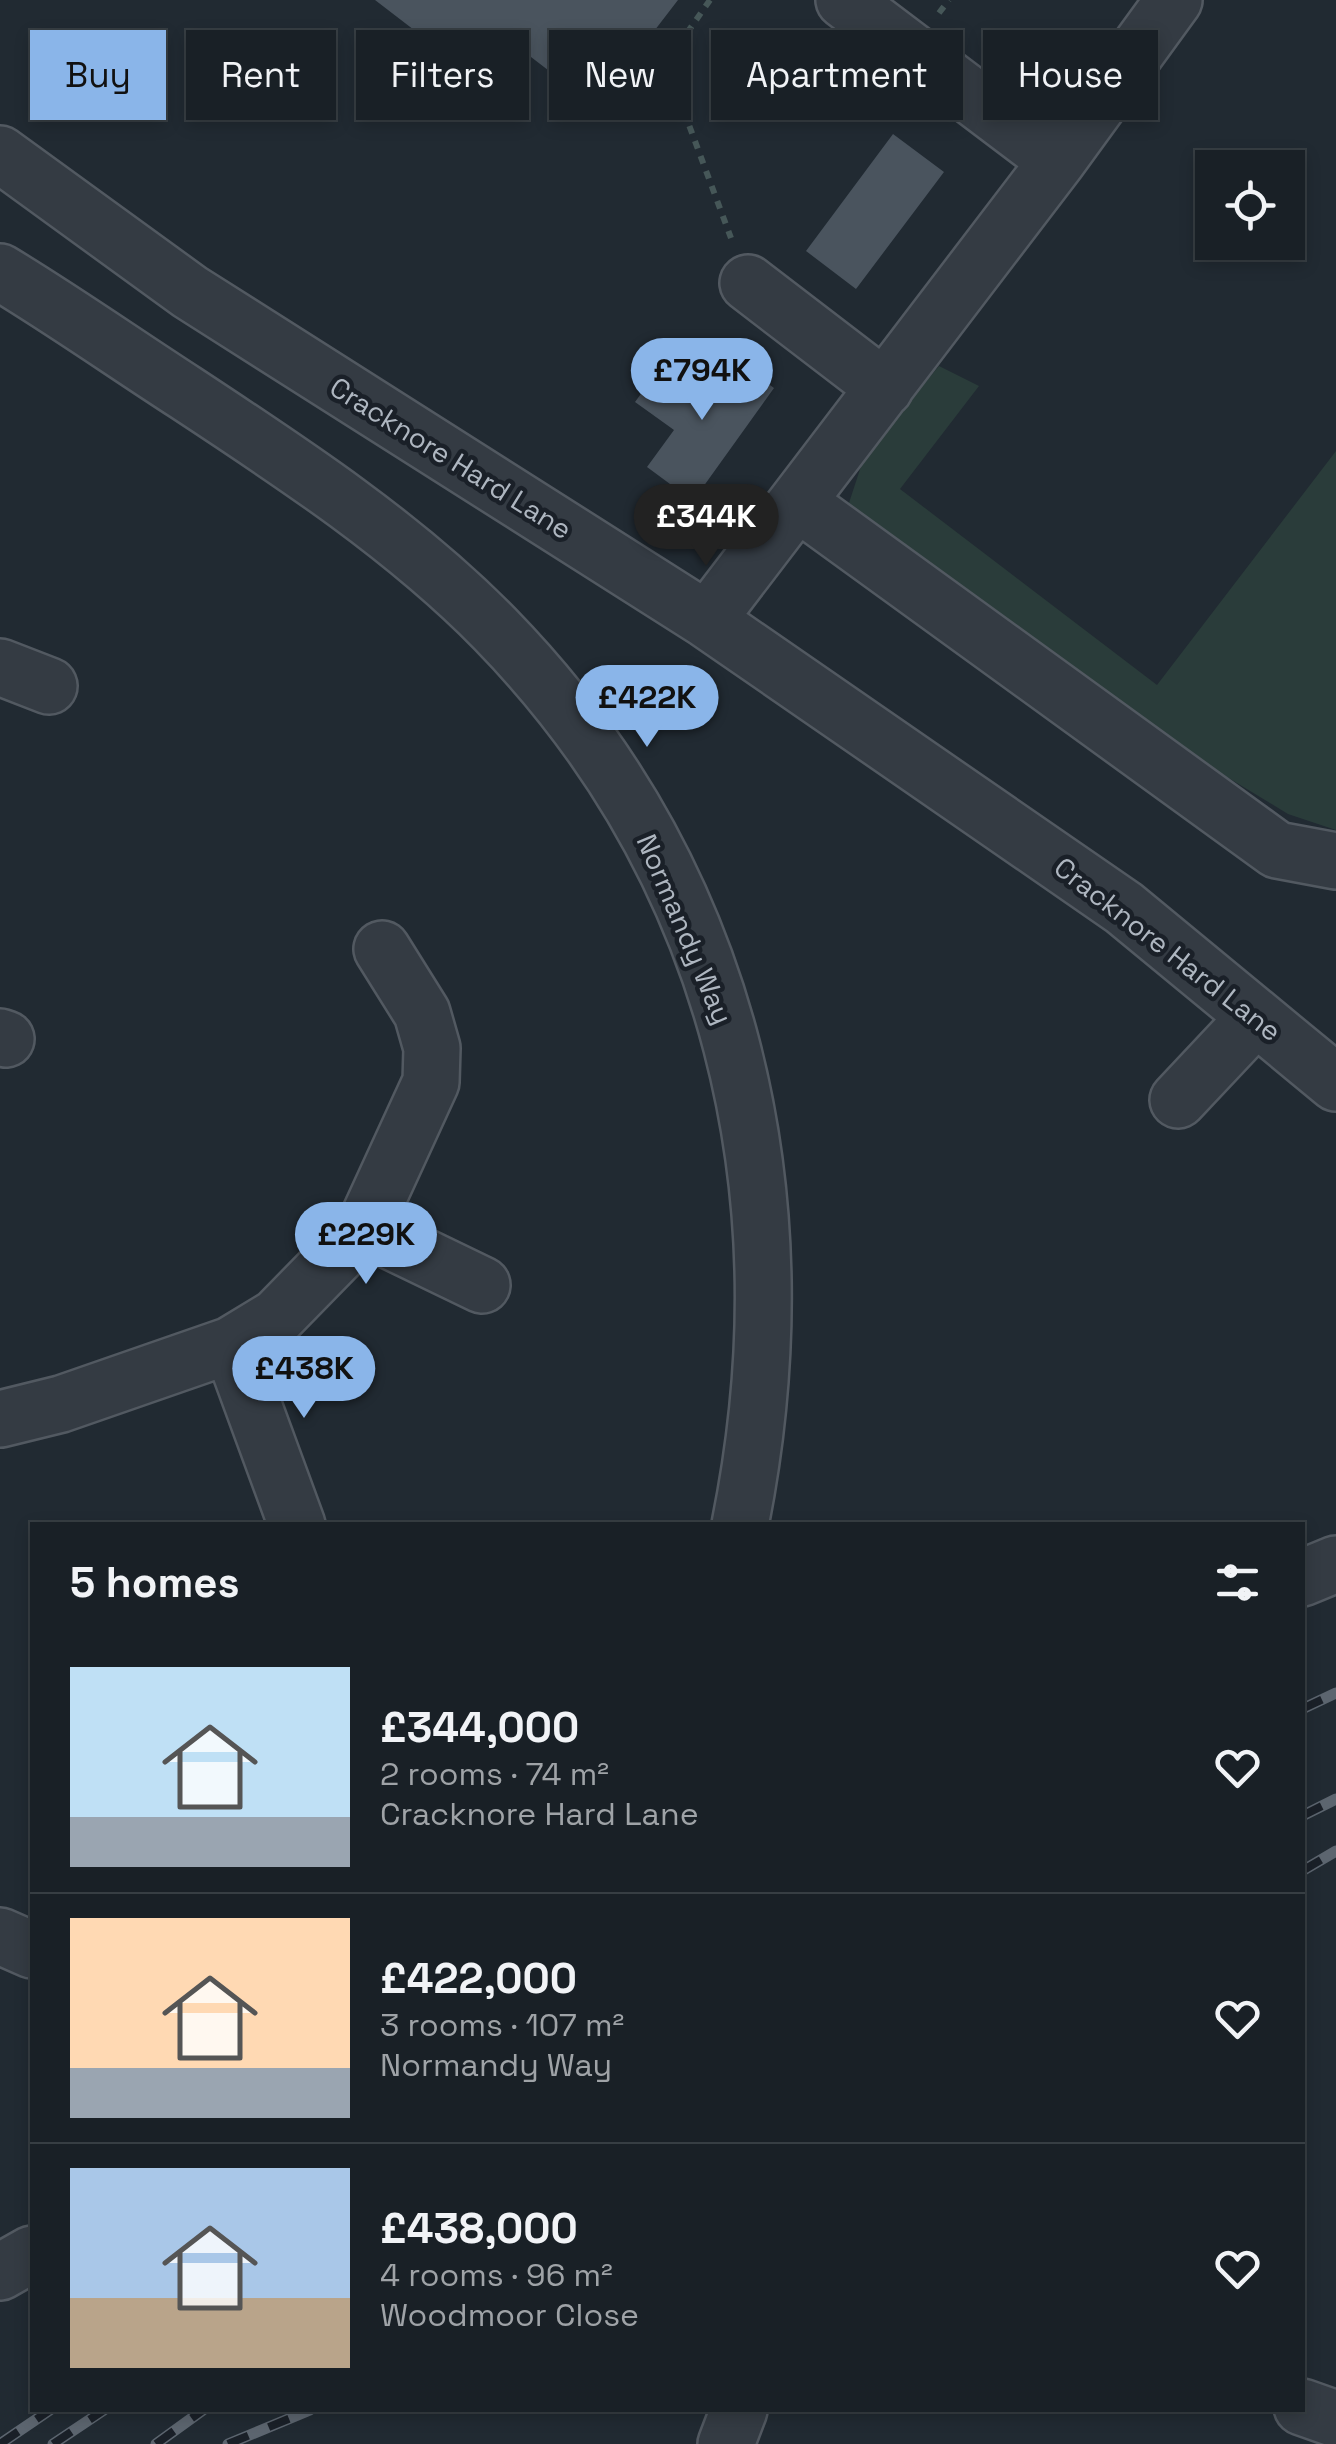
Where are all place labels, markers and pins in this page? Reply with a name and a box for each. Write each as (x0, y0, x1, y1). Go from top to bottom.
pin: £794K (632, 338, 772, 423)
pin: £344K (636, 484, 776, 569)
pin: £422K (577, 665, 717, 750)
pin: £229K (296, 1202, 436, 1287)
pin: £438K (234, 1336, 374, 1421)

